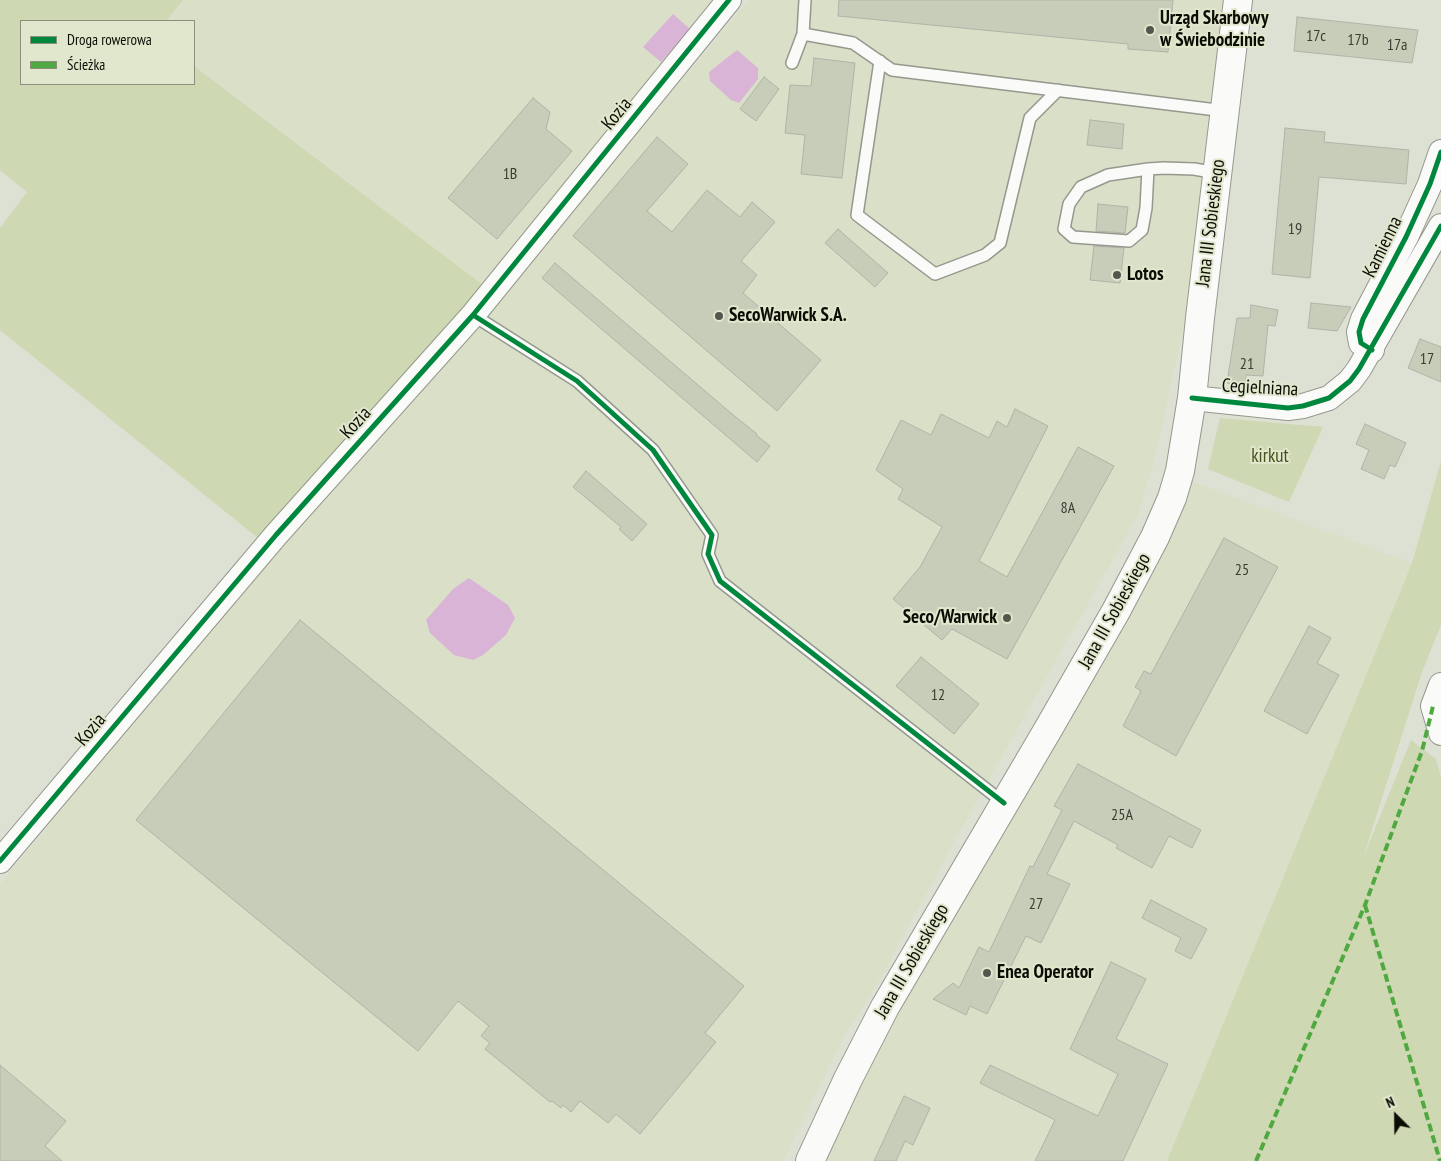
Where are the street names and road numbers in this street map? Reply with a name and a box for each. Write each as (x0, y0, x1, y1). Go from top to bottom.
street label: Kozia (597, 93, 637, 135)
street label: Jana III Sobieskiego (1192, 158, 1230, 288)
street label: Kamienna (1358, 213, 1408, 281)
street label: Cegielniana (1221, 375, 1299, 401)
street label: Kozia (336, 402, 376, 444)
street label: Jana III Sobieskiego (1074, 549, 1156, 673)
street label: Kozia (71, 709, 111, 751)
street label: Jana III Sobieskiego (870, 900, 954, 1022)

